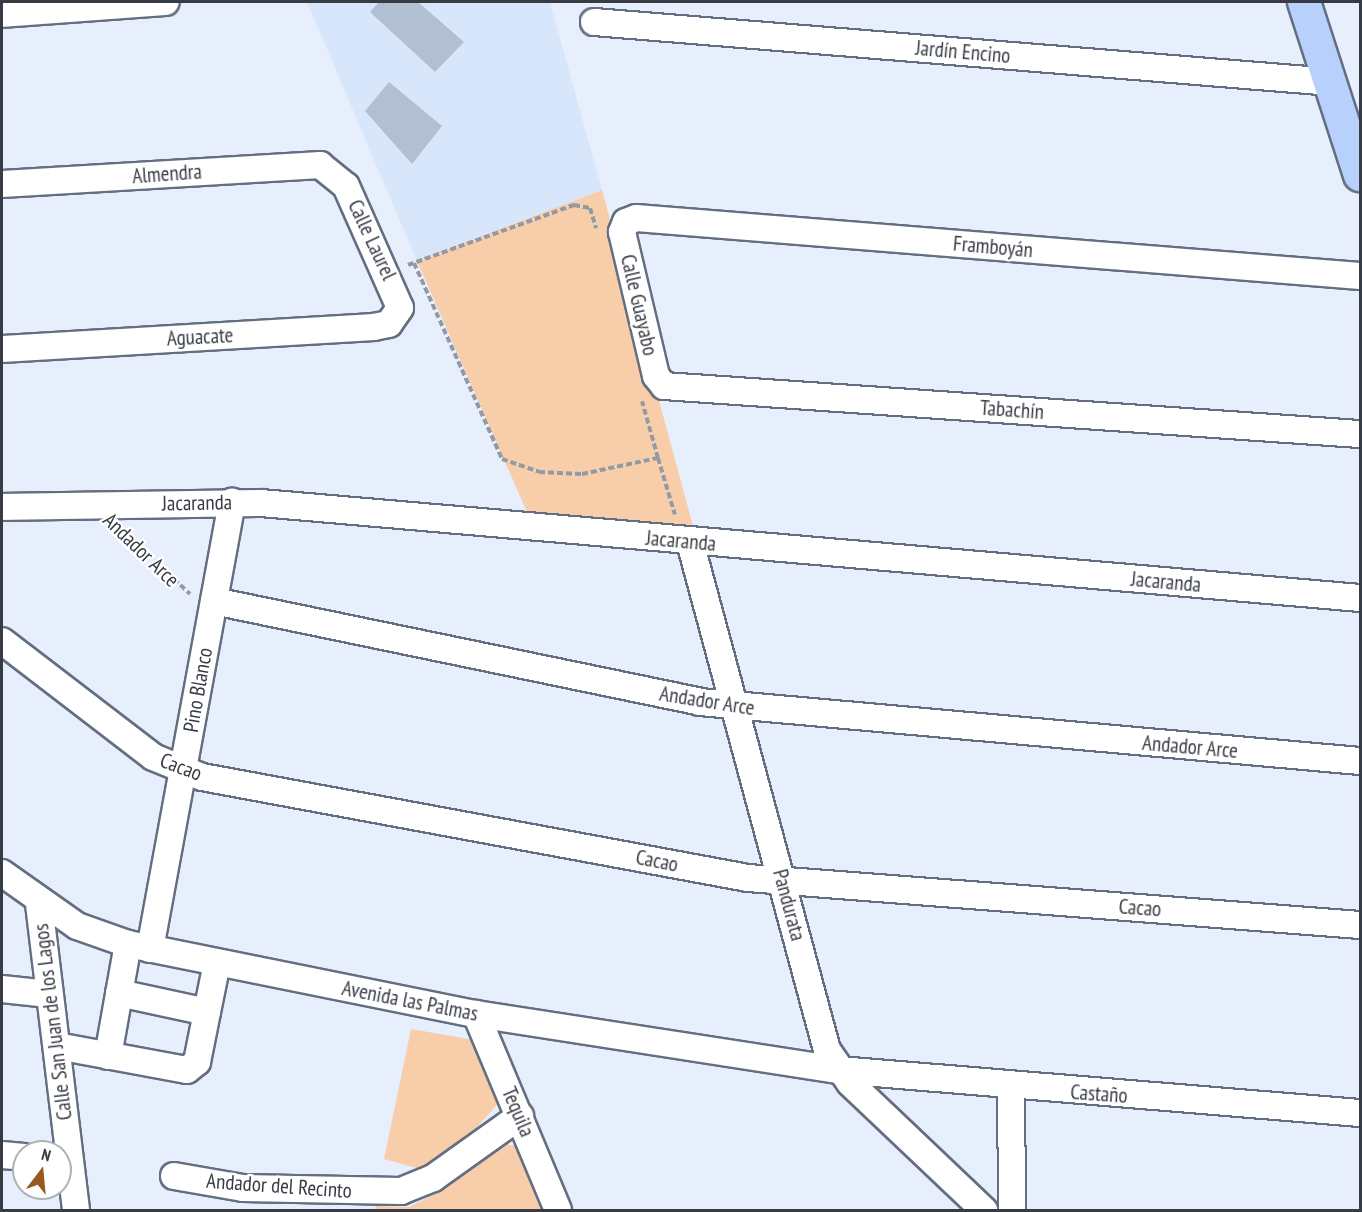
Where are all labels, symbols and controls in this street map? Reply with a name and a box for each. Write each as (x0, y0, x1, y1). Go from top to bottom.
street label: Jardín Encino (915, 35, 1011, 69)
street label: Almendra (131, 159, 203, 189)
street label: Calle Laurel (342, 196, 402, 284)
street label: Framboyán (952, 231, 1034, 263)
street label: Calle Guayabo (615, 252, 663, 358)
street label: Aguacate (166, 323, 234, 351)
street label: Tabachín (979, 395, 1045, 425)
street label: Jacaranda (162, 490, 232, 516)
street label: Andador Arce (98, 507, 184, 593)
street label: Jacaranda (645, 525, 717, 557)
street label: Jacaranda (1130, 566, 1202, 598)
street label: Pino Blanco (178, 646, 218, 734)
street label: Andador Arce (657, 681, 757, 721)
street label: Andador Arce (1141, 730, 1239, 764)
street label: Cacao (157, 748, 205, 786)
street label: Cacao (634, 845, 680, 877)
street label: Pandurata (767, 866, 811, 944)
street label: Cacao (1118, 894, 1162, 922)
street label: Calle San Juan de los Lagos (28, 922, 78, 1122)
street label: Avenida las Palmas (340, 975, 480, 1027)
street label: Castaño (1070, 1079, 1128, 1109)
street label: Tequila (496, 1083, 540, 1141)
north arrow (12, 1140, 72, 1200)
text: N (39, 1144, 53, 1165)
street label: Andador del Recinto (205, 1168, 353, 1204)

